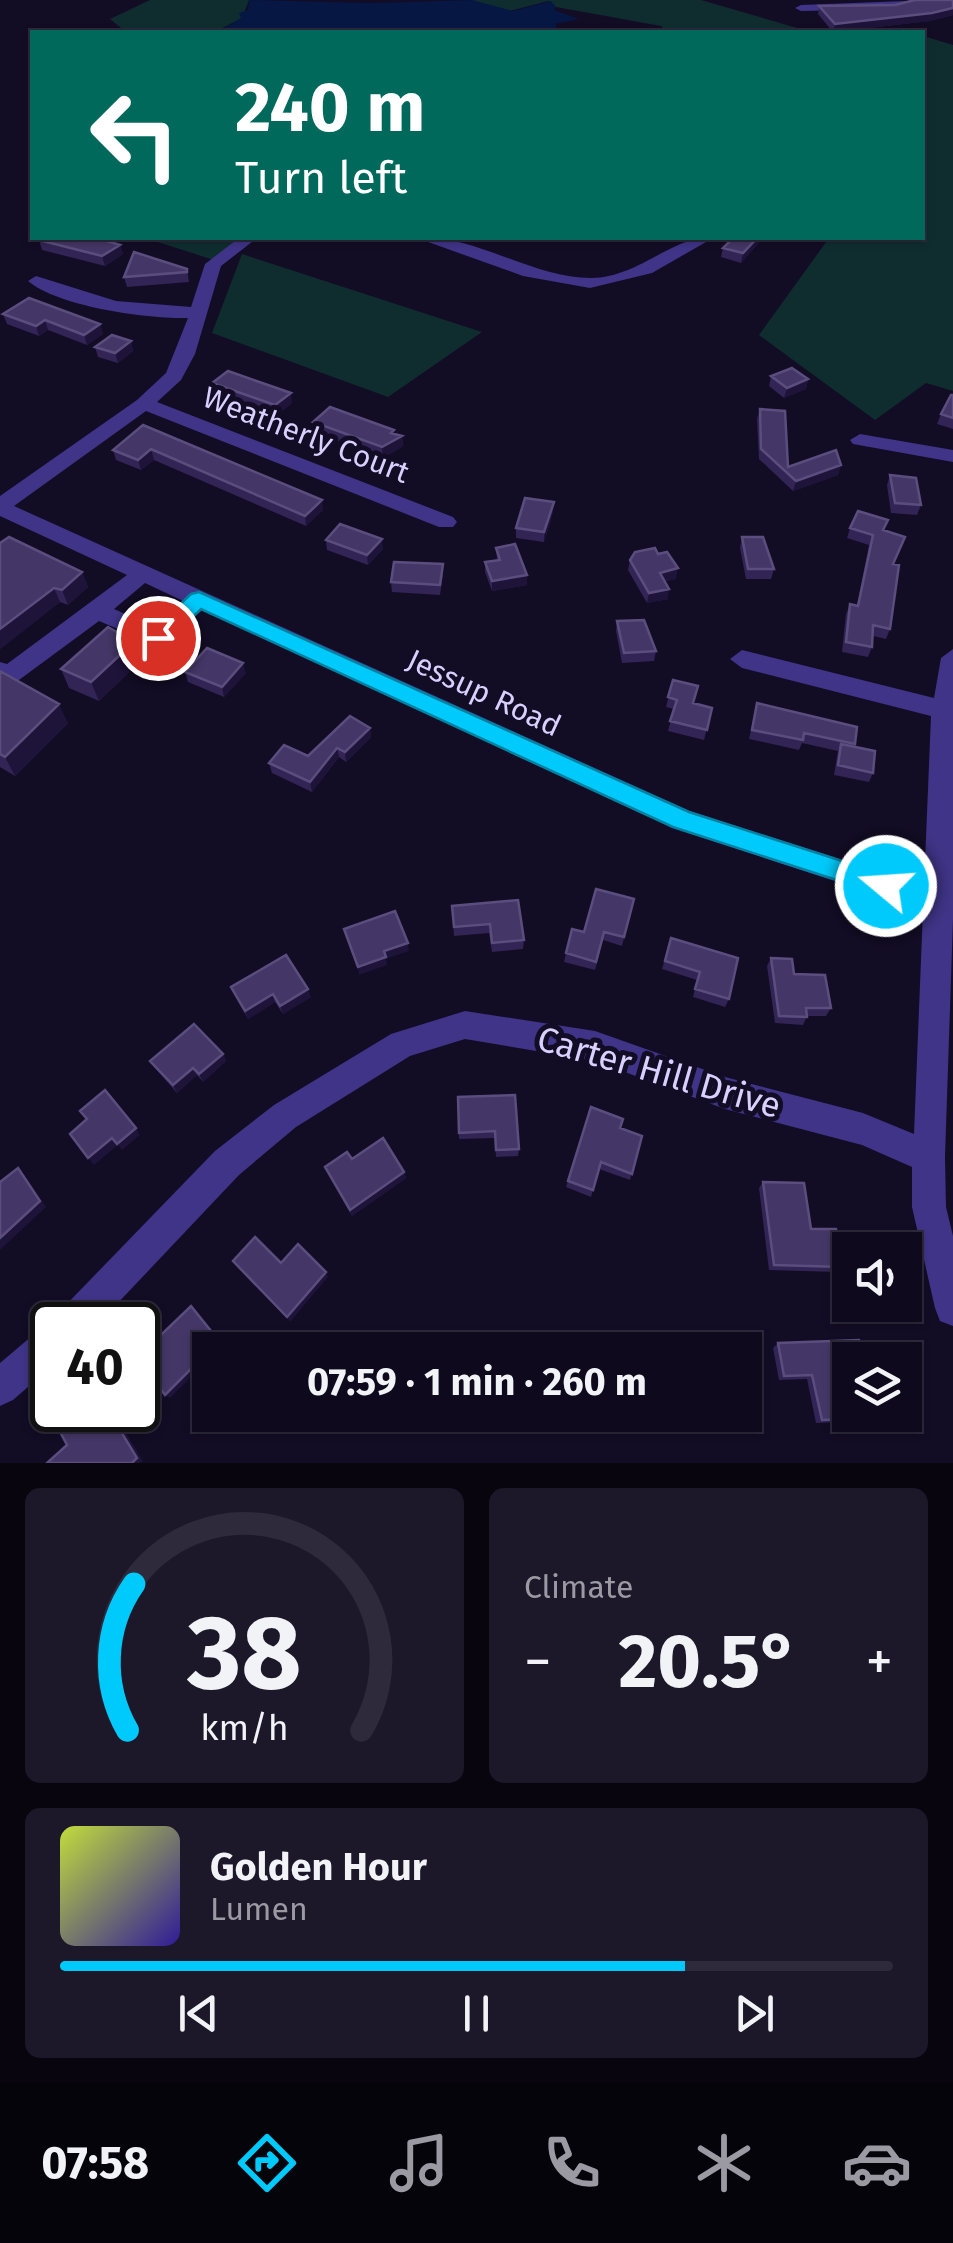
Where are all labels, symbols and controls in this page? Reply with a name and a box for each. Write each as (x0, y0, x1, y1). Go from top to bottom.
text: 240 m (235, 66, 425, 150)
icon: left (70, 70, 200, 200)
text: Turn left (235, 151, 407, 205)
street label: Weatherly Court (198, 379, 414, 491)
pin (116, 596, 201, 681)
icon: arrive (131, 611, 186, 666)
street label: Jessup Road (401, 642, 567, 744)
position arrow (834, 834, 938, 938)
street label: Carter Hill Drive (532, 1017, 786, 1127)
map controls (832, 1232, 922, 1432)
button: sound (832, 1232, 922, 1322)
speed limit sign: 40 (30, 1302, 160, 1432)
button: layers (832, 1342, 922, 1432)
text: 07:59 · 1 min · 260 m (307, 1359, 647, 1405)
text: Climate (524, 1568, 633, 1606)
text: 38 (186, 1591, 302, 1716)
text: 20.5° (619, 1617, 799, 1707)
text: − (524, 1629, 552, 1695)
text: + (866, 1629, 893, 1695)
text: km/h (200, 1707, 289, 1749)
text: Golden Hour (210, 1844, 427, 1890)
text: Lumen (210, 1890, 308, 1928)
icon: previous (171, 1986, 226, 2041)
icon: pause (449, 1986, 504, 2041)
icon: next (727, 1986, 782, 2041)
icon: directions (232, 2128, 302, 2198)
icon: music (384, 2128, 454, 2198)
icon: phone (537, 2128, 607, 2198)
icon: climate (689, 2128, 759, 2198)
icon: car (842, 2128, 912, 2198)
text: 07:58 (41, 2136, 149, 2190)

